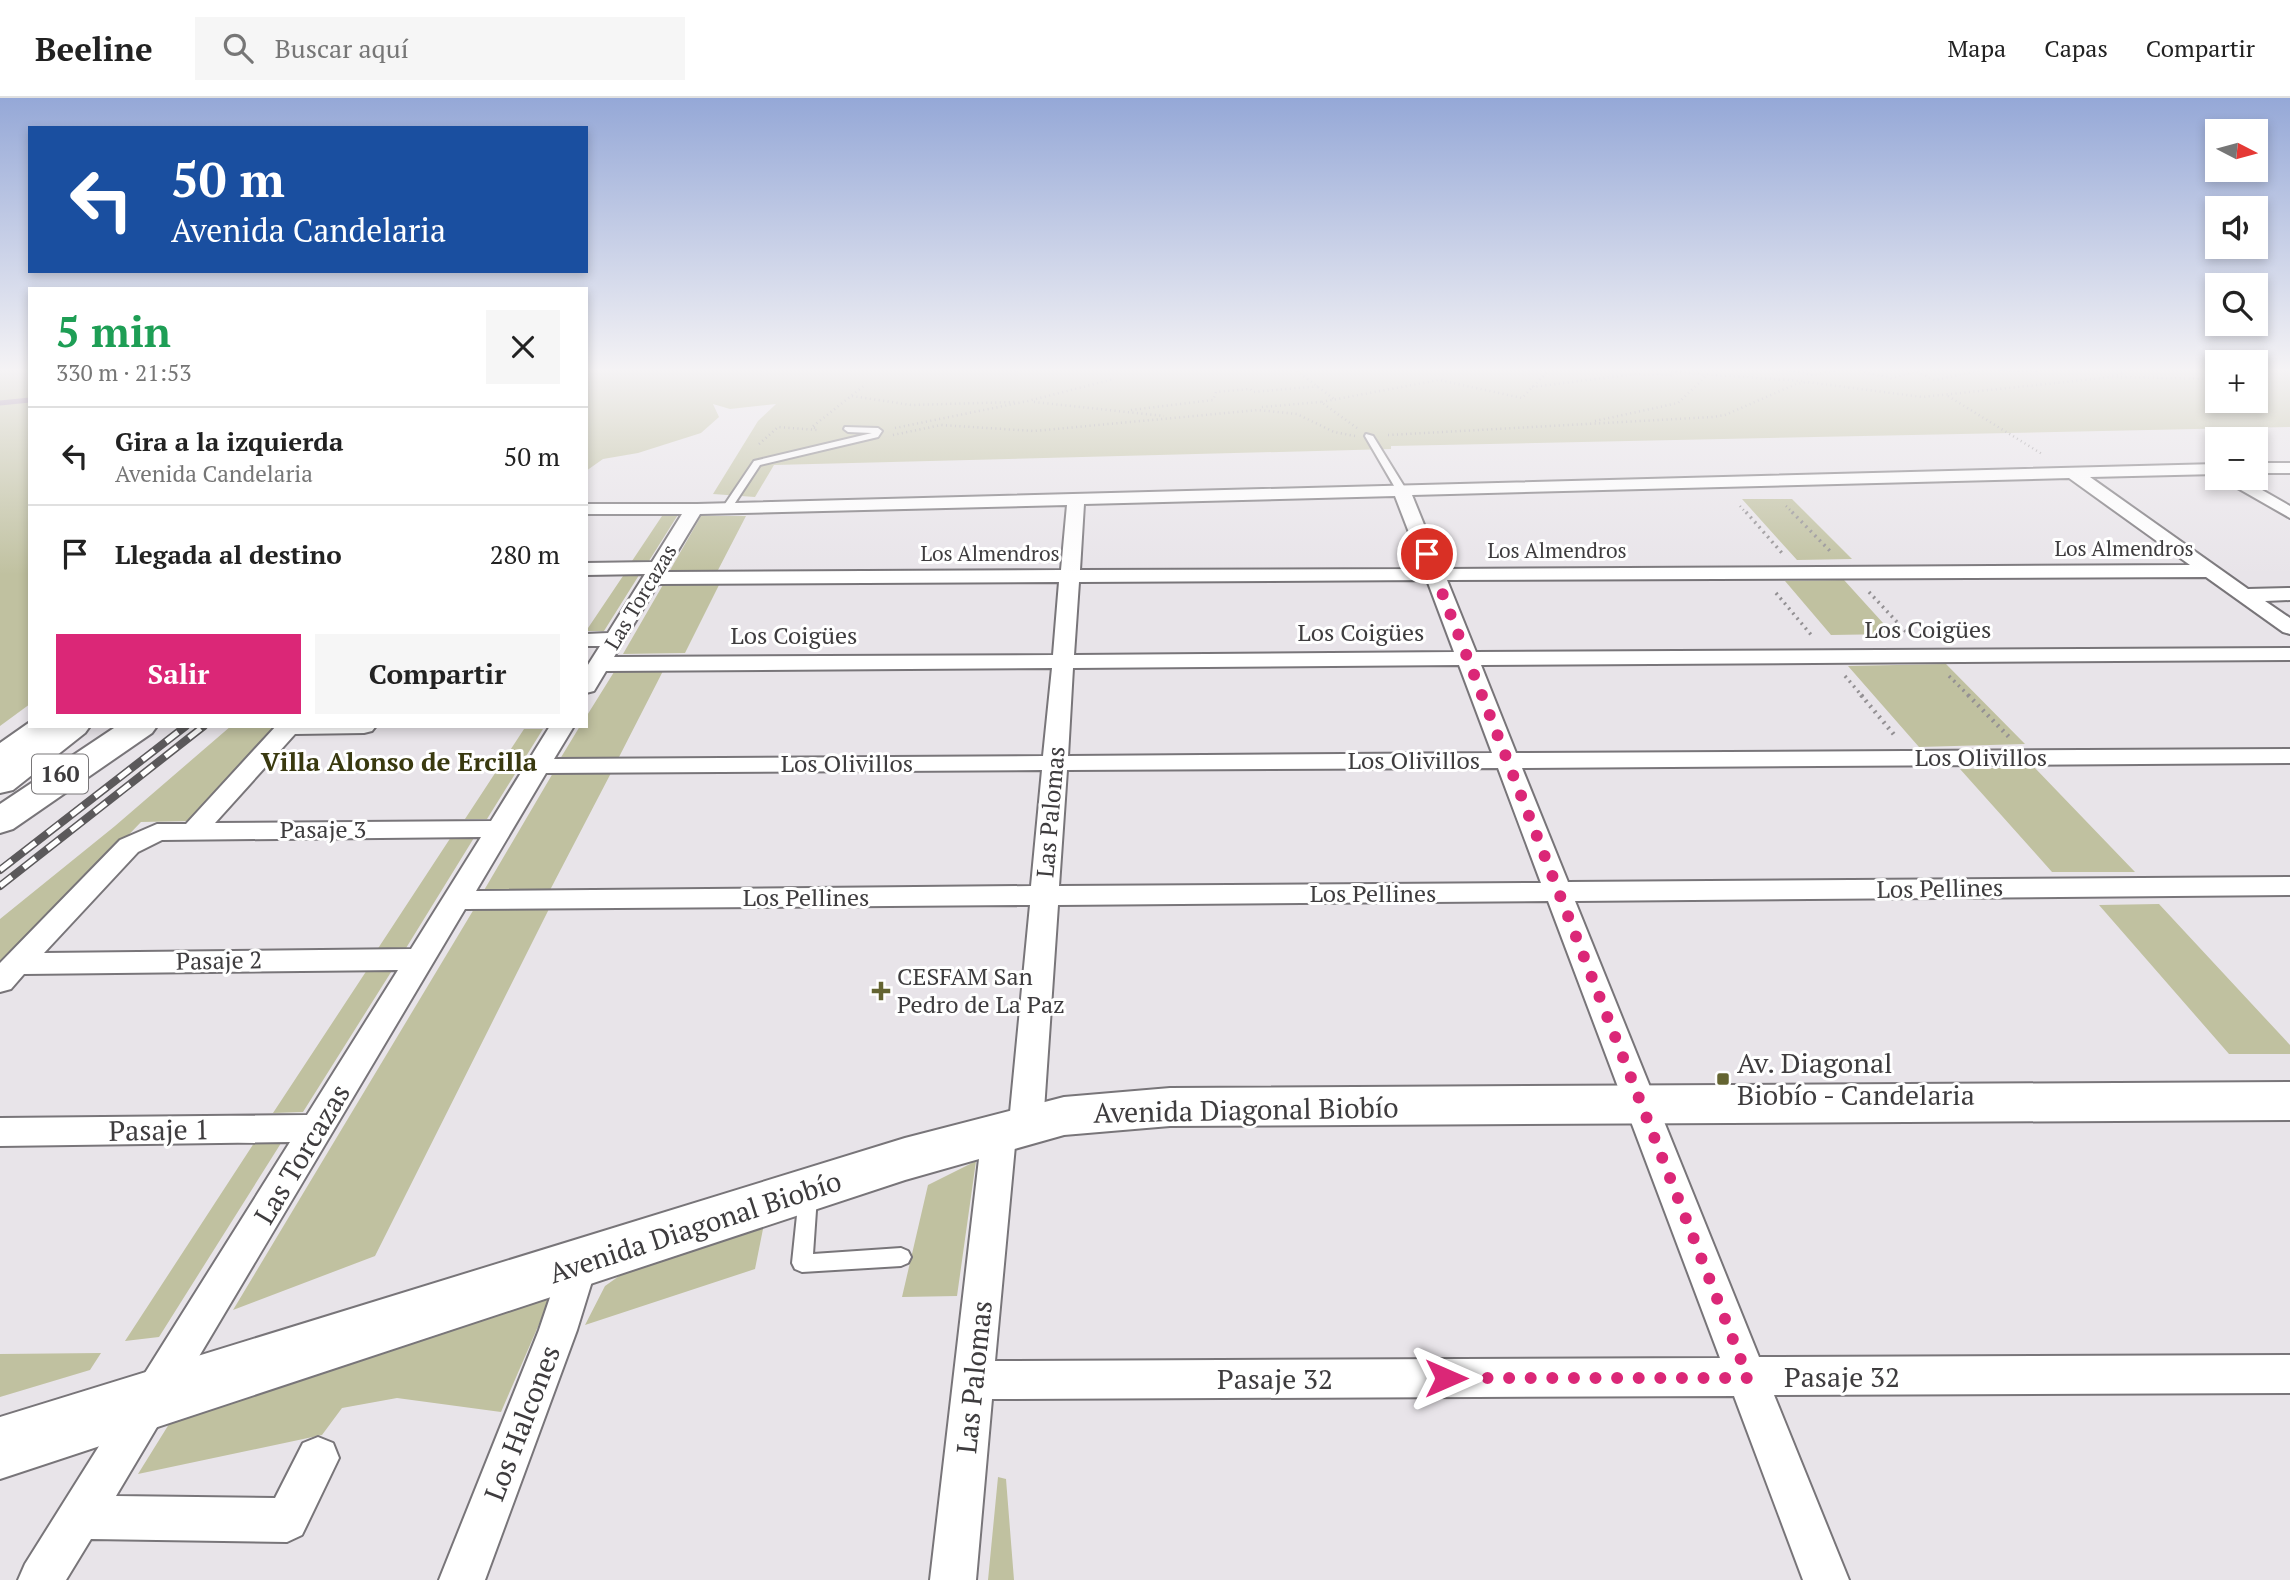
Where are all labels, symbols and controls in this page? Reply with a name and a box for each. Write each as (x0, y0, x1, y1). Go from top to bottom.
search box (195, 17, 685, 80)
text: Beeline (35, 27, 153, 70)
icon: search (219, 29, 257, 67)
text: Buscar aquí (275, 31, 409, 65)
text: Mapa (1948, 32, 2006, 64)
text: Capas (2044, 32, 2108, 64)
text: Compartir (2146, 32, 2255, 64)
north arrow (2205, 119, 2268, 182)
map controls (2205, 119, 2268, 490)
text: 50 m (171, 146, 285, 211)
icon: left (56, 154, 147, 245)
button: sound (2205, 196, 2268, 259)
text: Avenida Candelaria (171, 209, 446, 251)
button: search (2205, 273, 2268, 336)
text: 5 min (56, 303, 171, 359)
button: close (486, 310, 560, 384)
button: + (2205, 350, 2268, 413)
text: 330 m · 21:53 (56, 357, 191, 388)
text: Gira a la izquierda (115, 424, 343, 458)
button: − (2205, 427, 2268, 490)
icon: left (56, 437, 94, 475)
text: 50 m (504, 439, 560, 473)
text: Avenida Candelaria (115, 458, 313, 489)
pin (1397, 524, 1457, 584)
street label: Los Almendros (2054, 534, 2194, 562)
icon: arrive (56, 535, 94, 573)
icon: arrive (1408, 535, 1446, 573)
street label: Los Almendros (1487, 536, 1627, 564)
text: Llegada al destino (115, 537, 342, 571)
text: 280 m (490, 537, 560, 571)
street label: Las Torcazas (598, 539, 683, 654)
street label: Los Almendros (920, 539, 1060, 567)
street label: Los Coigües (1865, 613, 1991, 645)
street label: Los Coigües (1298, 616, 1424, 648)
street label: Los Coigües (731, 619, 857, 651)
button: Salir (56, 634, 301, 714)
button: Compartir (315, 634, 560, 714)
street label: Los Olivillos (1915, 741, 2047, 773)
district label: Villa Alonso de Ercilla (261, 744, 538, 778)
street label: Los Olivillos (1348, 744, 1480, 776)
street label: Las Palomas (1028, 745, 1072, 879)
street label: Los Olivillos (781, 747, 913, 779)
road number: 160 (32, 754, 88, 794)
street label: Pasaje 3 (280, 813, 366, 845)
street label: Los Pellines (1876, 871, 2004, 905)
street label: Los Pellines (1310, 877, 1436, 909)
street label: Los Pellines (743, 881, 869, 913)
street label: Pasaje 2 (175, 943, 263, 977)
place label: CESFAM San Pedro de La Paz (897, 960, 1065, 1020)
marker: CESFAM San Pedro de La Paz (871, 981, 891, 1001)
place label: Av. Diagonal Biobío - Candelaria (1737, 1044, 1975, 1113)
marker: Av. Diagonal Biobío - Candelaria (1715, 1071, 1731, 1087)
street label: Las Torcazas (245, 1077, 358, 1231)
street label: Avenida Diagonal Biobío (1093, 1088, 1399, 1131)
street label: Pasaje 1 (108, 1110, 210, 1149)
street label: Avenida Diagonal Biobío (544, 1162, 846, 1291)
street label: Las Palomas (947, 1299, 1000, 1455)
street label: Los Halcones (475, 1340, 568, 1506)
position arrow (1409, 1341, 1483, 1415)
street label: Pasaje 32 (1784, 1358, 1900, 1395)
street label: Pasaje 32 (1217, 1360, 1333, 1397)

